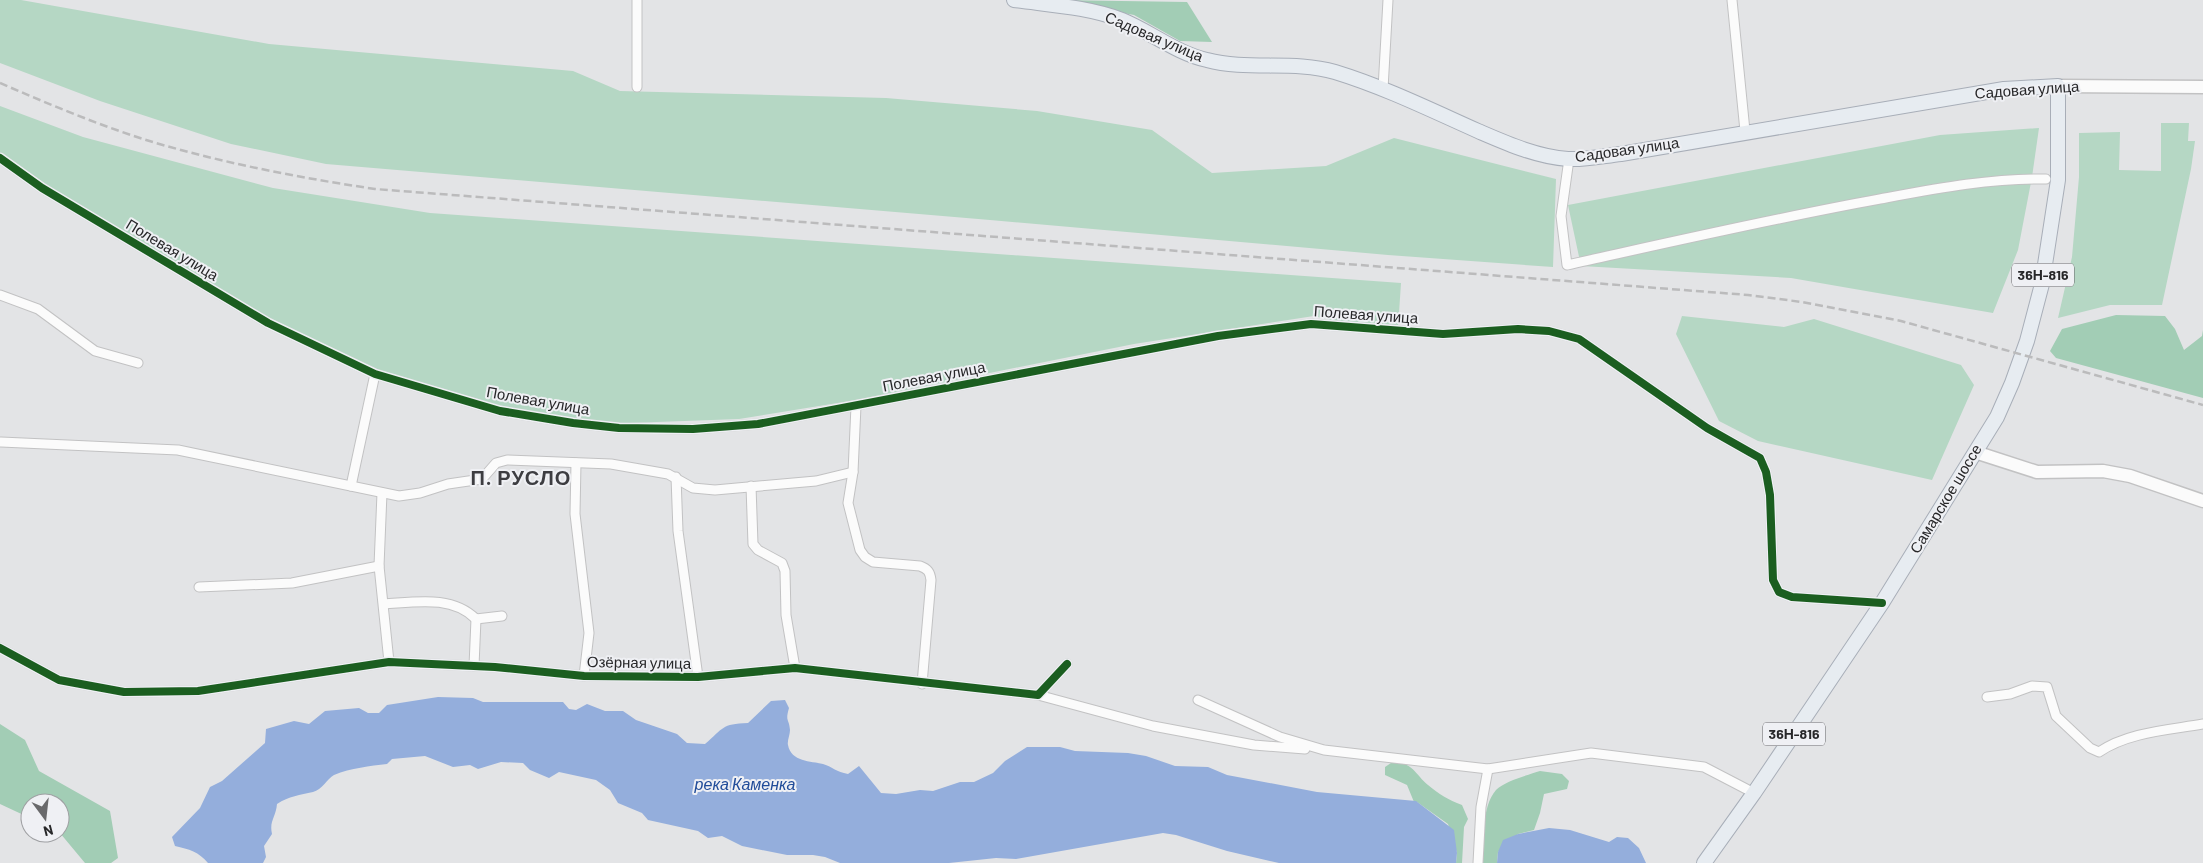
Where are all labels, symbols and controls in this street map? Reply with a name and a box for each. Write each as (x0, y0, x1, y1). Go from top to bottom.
street label: Садовая улица (1103, 7, 1207, 65)
street label: Садовая улица (1974, 76, 2081, 102)
street label: Садовая улица (1574, 133, 1681, 165)
street label: Полевая улица (123, 215, 222, 284)
road number: 36Н-816 (2012, 264, 2074, 286)
street label: Полевая улица (1313, 301, 1419, 327)
street label: Полевая улица (881, 357, 987, 395)
street label: Полевая улица (485, 382, 592, 418)
street label: Самарское шоссе (1905, 441, 1985, 556)
district label: П. РУСЛО (471, 465, 571, 489)
street label: Озёрная улица (587, 652, 692, 672)
road number: 36Н-816 (1763, 722, 1825, 746)
water label: река Каменка (694, 774, 796, 793)
north arrow (20, 793, 70, 843)
text: N (42, 822, 55, 840)

